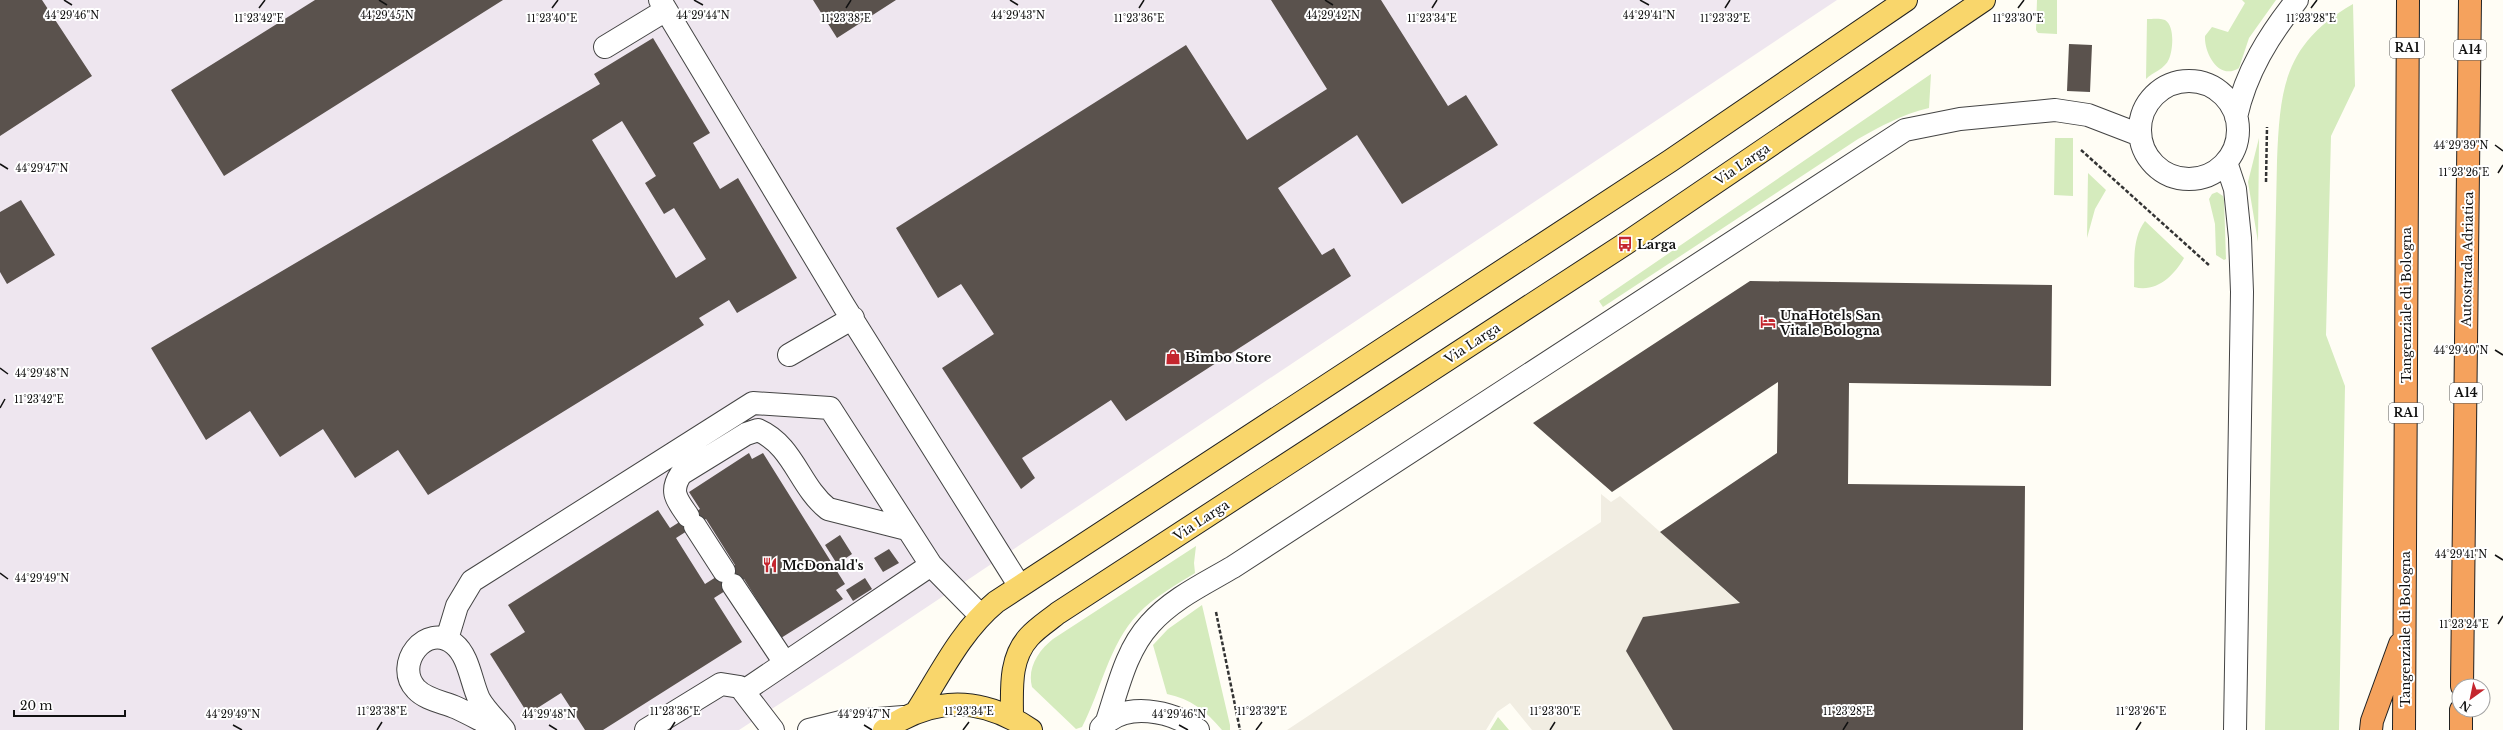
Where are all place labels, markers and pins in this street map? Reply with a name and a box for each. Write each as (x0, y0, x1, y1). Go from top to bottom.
bus stop icon: Larga (1616, 235, 1634, 253)
place label: Larga (1637, 236, 1677, 253)
place label: UnaHotels San Vitale Bologna (1779, 307, 1881, 339)
hotel icon: UnaHotels San Vitale Bologna (1759, 313, 1777, 331)
shop icon: Bimbo Store (1164, 348, 1182, 366)
place label: Bimbo Store (1185, 349, 1272, 366)
restaurant icon: McDonald's (761, 556, 779, 574)
place label: McDonald's (782, 557, 864, 574)

